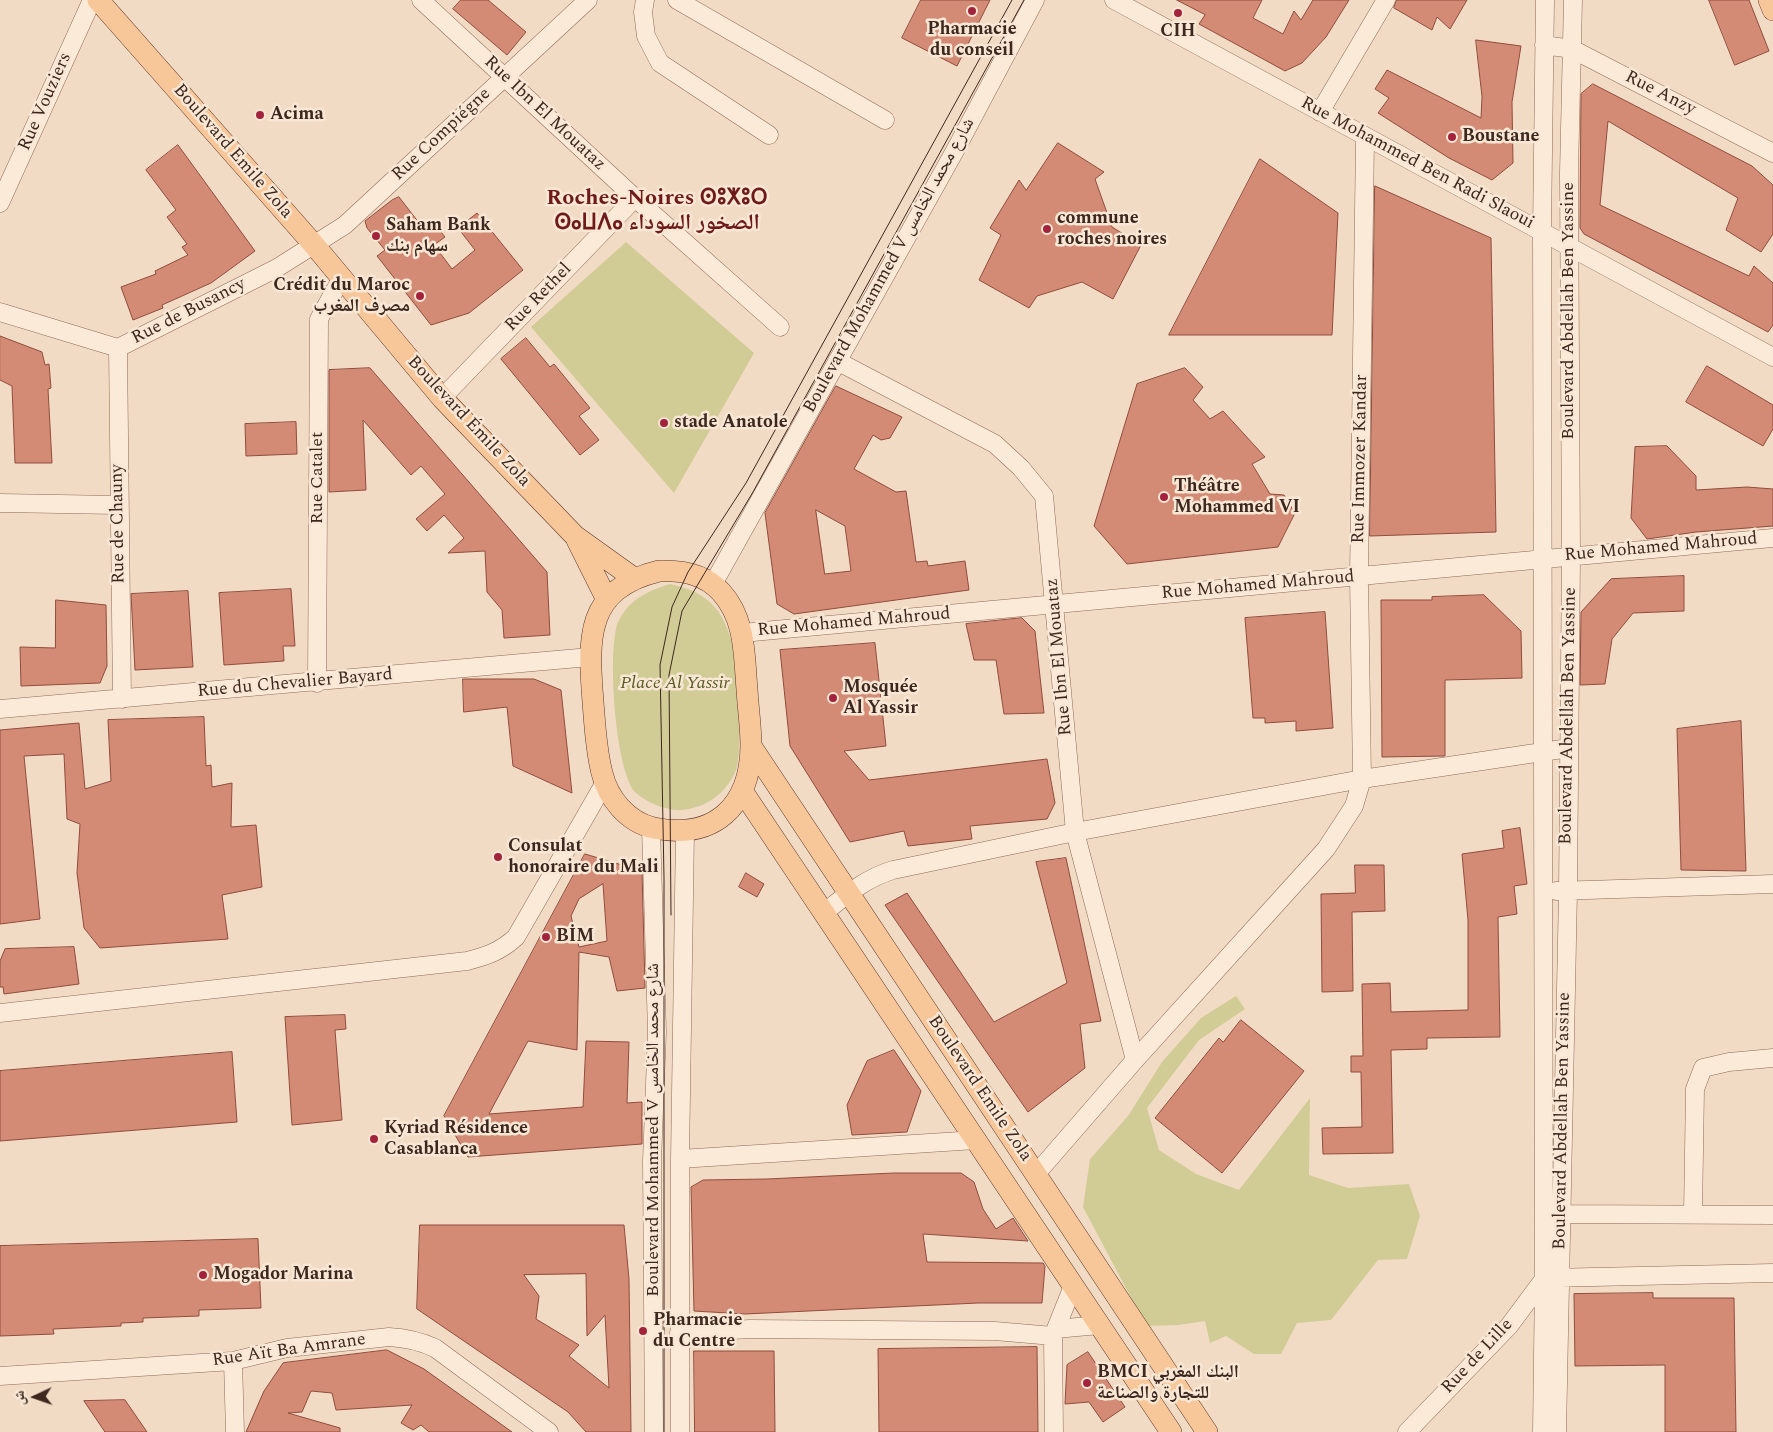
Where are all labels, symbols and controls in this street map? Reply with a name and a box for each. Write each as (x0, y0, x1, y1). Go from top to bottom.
marker: Pharmacie du conseil (966, 5, 978, 17)
marker: CIH (1172, 7, 1184, 19)
place label: Pharmacie du conseil (927, 19, 1017, 62)
place label: CIH (1160, 21, 1196, 43)
street label: Rue Vouziers (15, 49, 77, 155)
street label: Rue Ibn El Mouataz (479, 52, 609, 176)
street label: Rue Anzy (1621, 67, 1699, 121)
street label: Boulevard Emile Zola (168, 80, 296, 224)
street label: Rue Compiégne (388, 84, 496, 186)
street label: Rue Mohammed Ben Radi Slaoui (1296, 93, 1538, 235)
place label: Acima (270, 104, 324, 126)
marker: Acima (254, 109, 266, 121)
street label: Boulevard Mohammed V شارع محمد الخامس (800, 115, 980, 417)
place label: Boustane (1462, 126, 1540, 148)
marker: Boustane (1446, 131, 1458, 143)
street label: Boulevard Abdellah Ben Yassine (1558, 182, 1580, 440)
district label: Roches-Noires ⵙⵓⵅⵓⵔ ⵙⴰⵡⴷⴰ الصخور السوداء (546, 187, 768, 238)
place label: commune roches noires (1057, 208, 1167, 250)
place label: Saham Bank سهام بنك (386, 215, 491, 258)
marker: commune roches noires (1041, 223, 1053, 235)
marker: Saham Bank سهام بنك (370, 230, 382, 242)
street label: Rue Rethel (501, 259, 577, 337)
street label: Rue de Busancy (129, 274, 249, 350)
place label: Crédit du Maroc مصرف المغرب (273, 275, 410, 318)
marker: Crédit du Maroc مصرف المغرب (414, 290, 426, 302)
street label: Boulevard Émile Zola (402, 352, 534, 492)
street label: Rue Immozer Kandar (1349, 374, 1373, 544)
place label: stade Anatole (674, 412, 788, 434)
marker: stade Anatole (658, 417, 670, 429)
street label: Rue Catalet (307, 432, 329, 524)
street label: Rue de Chauny (107, 464, 131, 584)
place label: Théâtre Mohammed VI (1174, 476, 1300, 518)
marker: Théâtre Mohammed VI (1158, 491, 1170, 503)
street label: Rue Mohamed Mahroud (1564, 529, 1758, 567)
street label: Rue Mohamed Mahroud (1161, 567, 1355, 605)
street label: Rue Ibn El Mouataz (1042, 577, 1078, 737)
street label: Boulevard Abdellah Ben Yassine (1556, 587, 1582, 845)
street label: Rue Mohamed Mahroud (757, 604, 951, 642)
street label: Rue du Chevalier Bayard (196, 665, 394, 703)
park label: Place Al Yassir (620, 673, 730, 695)
place label: Mosquée Al Yassir (843, 677, 918, 720)
marker: Mosquée Al Yassir (827, 692, 839, 704)
place label: Consulat honoraire du Mali (508, 836, 659, 879)
marker: Consulat honoraire du Mali (492, 851, 504, 863)
place label: BİM (556, 926, 594, 948)
marker: BİM (540, 931, 552, 943)
street label: Boulevard Mohammed V شارع محمد الخامس (643, 963, 665, 1297)
street label: Boulevard Abdellah Ben Yassine (1550, 992, 1576, 1250)
street label: Boulevard Emile Zola (922, 1012, 1036, 1166)
place label: Kyriad Résidence Casablanca (384, 1118, 528, 1160)
marker: Kyriad Résidence Casablanca (368, 1133, 380, 1145)
place label: Mogador Marina (213, 1264, 353, 1286)
marker: Mogador Marina (197, 1269, 209, 1281)
place label: Pharmacie du Centre (653, 1310, 742, 1352)
street label: Rue de Lille (1438, 1315, 1518, 1399)
marker: Pharmacie du Centre (637, 1325, 649, 1337)
street label: Rue Aït Ba Amrane (211, 1330, 367, 1372)
place label: BMCI البنك المغربي للتجارة والصناعة (1097, 1362, 1239, 1405)
north arrow (10, 1372, 60, 1422)
marker: BMCI البنك المغربي للتجارة والصناعة (1081, 1377, 1093, 1389)
text: ش (9, 1390, 30, 1406)

